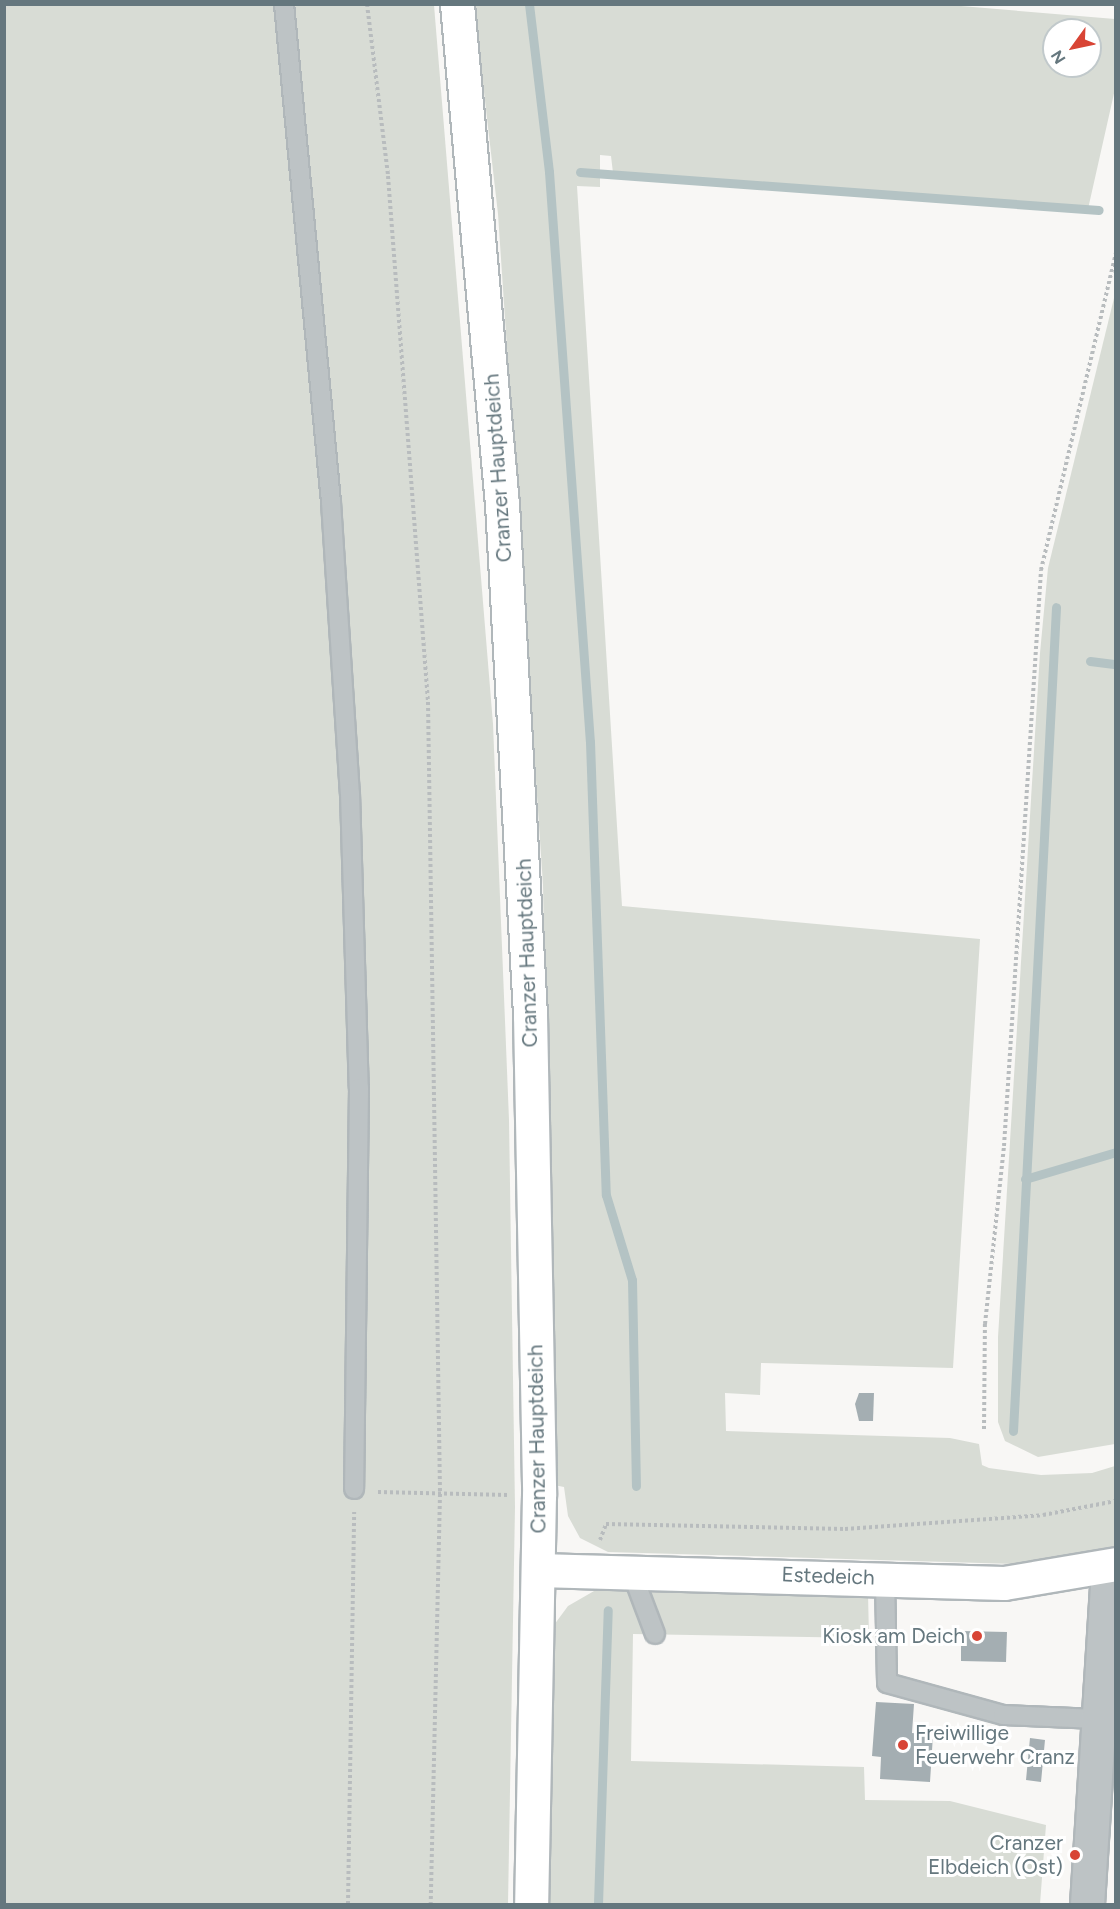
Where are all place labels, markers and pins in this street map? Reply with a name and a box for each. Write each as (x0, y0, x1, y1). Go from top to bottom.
place label: Kiosk am Deich (822, 1623, 965, 1649)
marker: Kiosk am Deich (970, 1629, 984, 1643)
place label: Freiwillige Feuerwehr Cranz (915, 1720, 1075, 1770)
marker: Freiwillige Feuerwehr Cranz (896, 1738, 910, 1752)
place label: Cranzer Elbdeich (Ost) (928, 1830, 1063, 1880)
marker: Cranzer Elbdeich (Ost) (1068, 1848, 1082, 1862)

